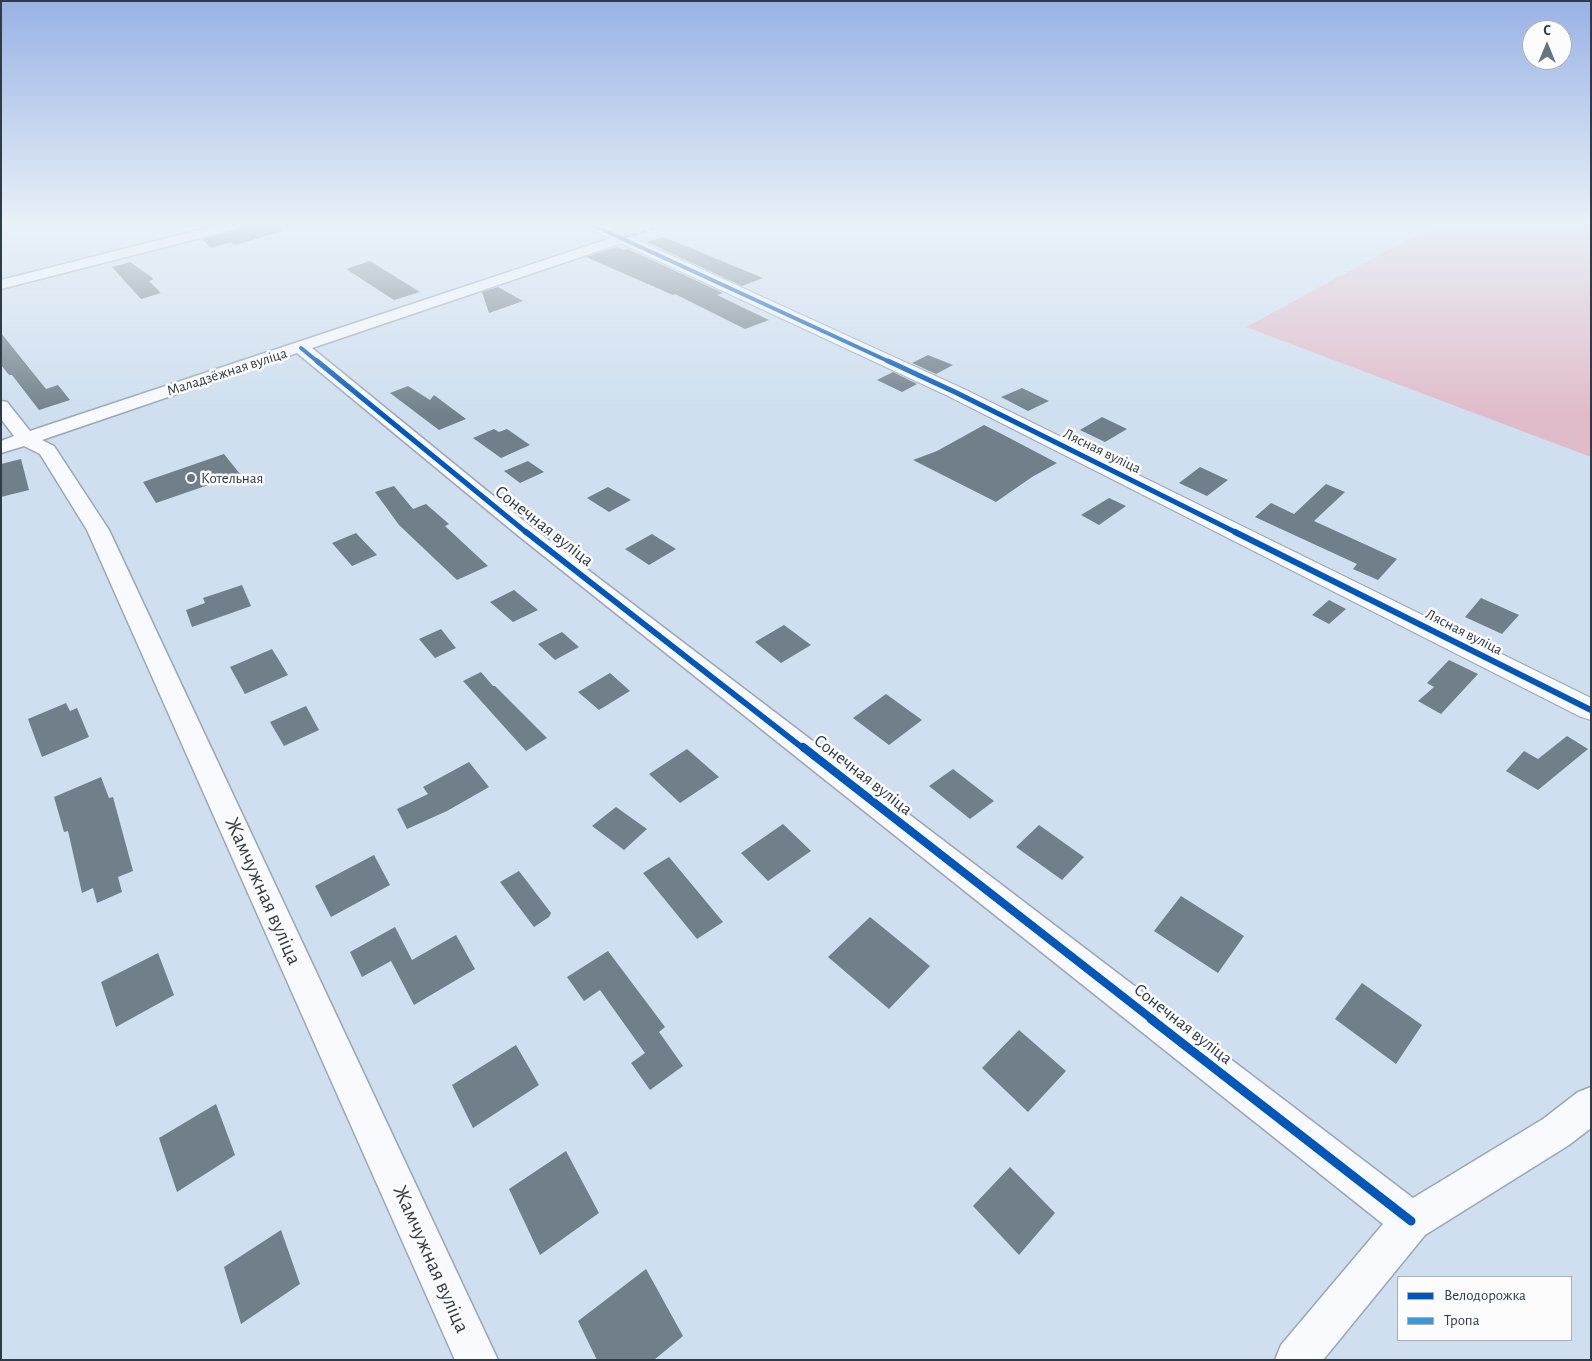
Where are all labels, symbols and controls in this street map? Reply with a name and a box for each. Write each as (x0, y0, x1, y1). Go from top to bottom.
north arrow (1522, 20, 1572, 70)
text: С (1543, 24, 1551, 38)
street label: Маладзёжная вуліца (165, 344, 289, 400)
street label: Лясная вуліца (1060, 424, 1144, 478)
place label: Котельная (201, 469, 263, 487)
marker: Котельная (185, 472, 197, 484)
street label: Сонечная вуліца (490, 481, 598, 571)
street label: Лясная вуліца (1422, 605, 1506, 659)
street label: Сонечная вуліца (809, 730, 917, 820)
street label: Жамчужная вуліца (219, 813, 307, 969)
street label: Сонечная вуліца (1129, 979, 1237, 1069)
street label: Жамчужная вуліца (387, 1181, 475, 1337)
legend (1397, 1276, 1572, 1341)
text: Велодорожка (1444, 1288, 1526, 1303)
text: Тропа (1444, 1313, 1480, 1328)

